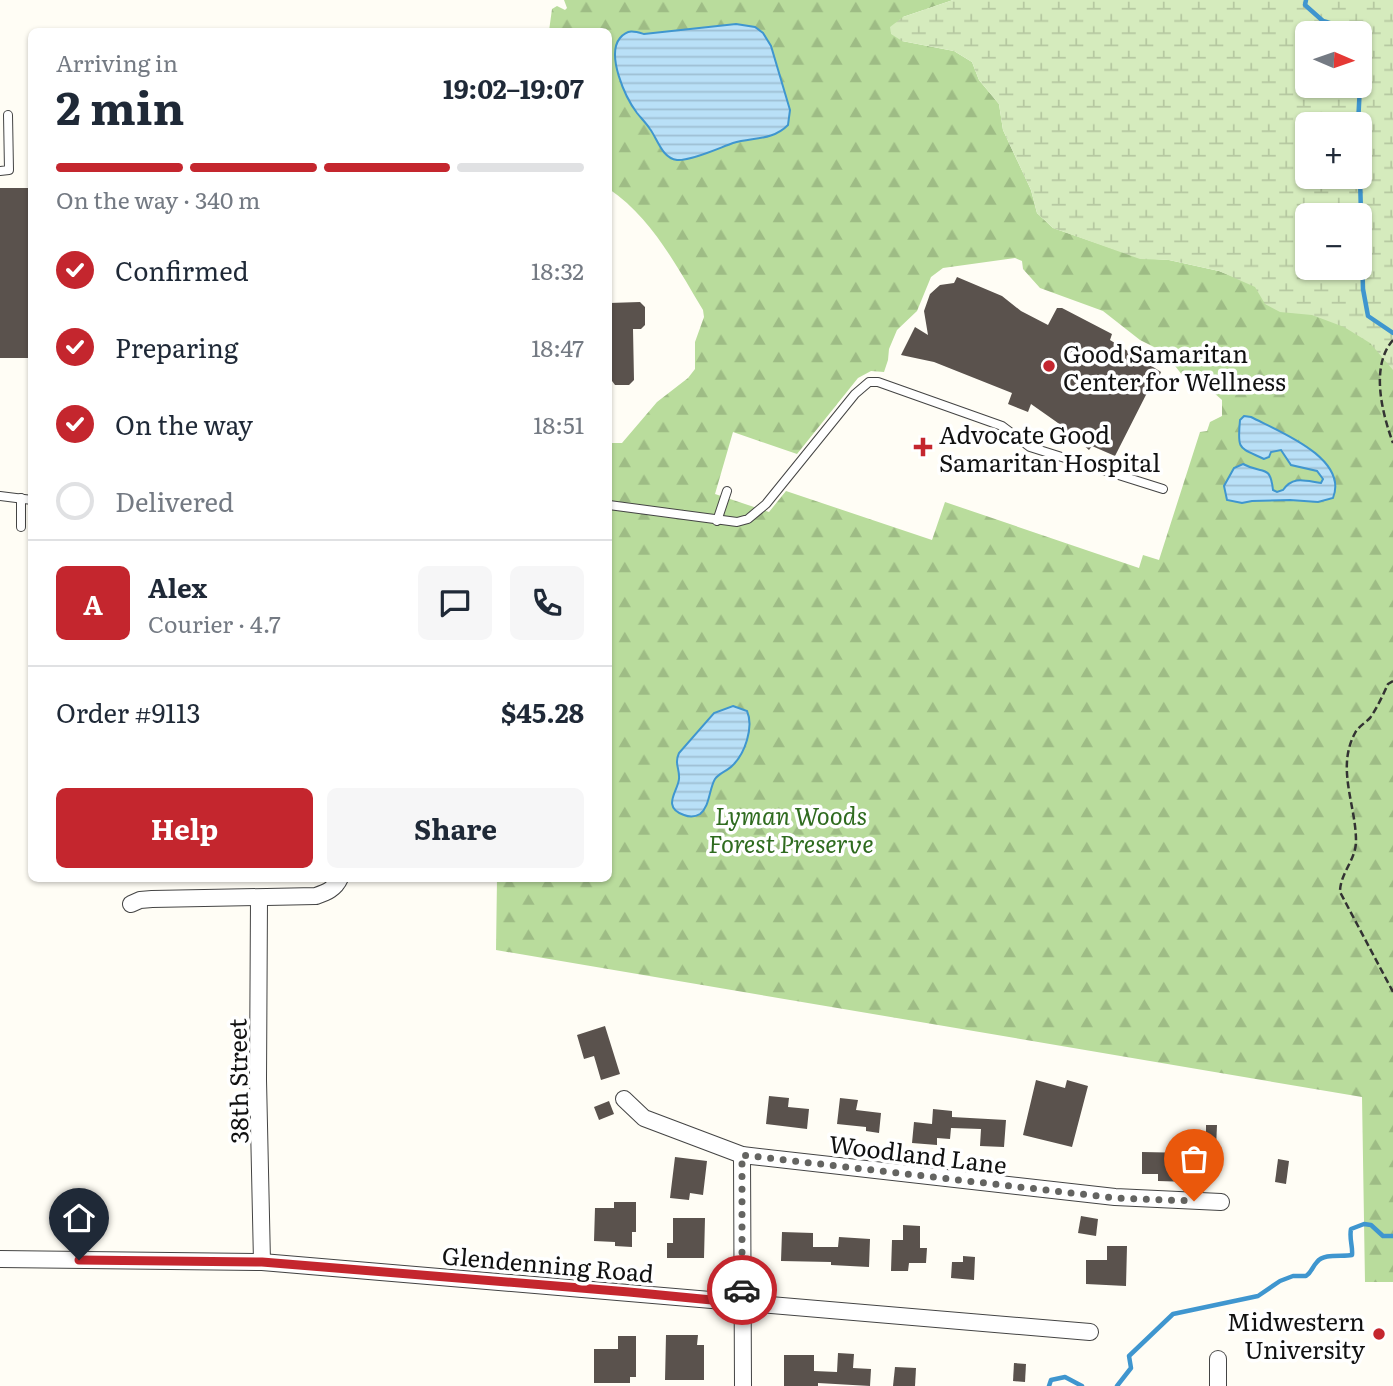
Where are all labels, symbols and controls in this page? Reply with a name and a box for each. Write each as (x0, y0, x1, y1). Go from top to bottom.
north arrow (1295, 21, 1372, 98)
map controls (1295, 21, 1372, 280)
text: Arriving in (56, 45, 178, 79)
text: 19:02–19:07 (443, 68, 584, 107)
text: 2 min (56, 71, 185, 139)
button: + (1295, 112, 1372, 189)
text: On the way · 340 m (56, 182, 260, 216)
button: − (1295, 203, 1372, 280)
text: Confirmed (115, 250, 249, 289)
icon: check (56, 251, 94, 289)
text: 18:32 (531, 253, 584, 287)
text: Preparing (115, 327, 238, 366)
icon: check (56, 328, 94, 366)
text: 18:47 (531, 330, 584, 364)
place label: Good Samaritan Center for Wellness (1063, 335, 1286, 398)
marker: Good Samaritan Center for Wellness (1041, 358, 1057, 374)
text: On the way (115, 404, 253, 443)
icon: check (56, 405, 94, 443)
text: 18:51 (533, 407, 584, 441)
place label: Advocate Good Samaritan Hospital (939, 416, 1160, 479)
marker: Advocate Good Samaritan Hospital (913, 437, 933, 457)
text: Delivered (115, 481, 234, 520)
button: chat (418, 566, 492, 640)
button: phone (510, 566, 584, 640)
text: Alex (148, 567, 207, 606)
text: A (83, 584, 103, 623)
text: Courier · 4.7 (148, 606, 281, 640)
text: Order #9113 (56, 692, 201, 731)
text: $45.28 (501, 692, 584, 731)
button: Help (56, 788, 313, 868)
button: Share (327, 788, 584, 868)
park label: Lyman Woods Forest Preserve (708, 797, 874, 860)
street label: 38th Street (218, 1018, 256, 1144)
street label: Woodland Lane (827, 1125, 1009, 1181)
pin (1164, 1129, 1224, 1201)
icon: bag (1175, 1140, 1213, 1178)
pin (49, 1188, 109, 1260)
icon: home (60, 1199, 98, 1237)
street label: Glendenning Road (441, 1236, 656, 1290)
courier (707, 1255, 777, 1325)
icon: car (723, 1271, 761, 1309)
place label: Midwestern University (1227, 1303, 1365, 1366)
marker: Midwestern University (1371, 1326, 1387, 1342)

